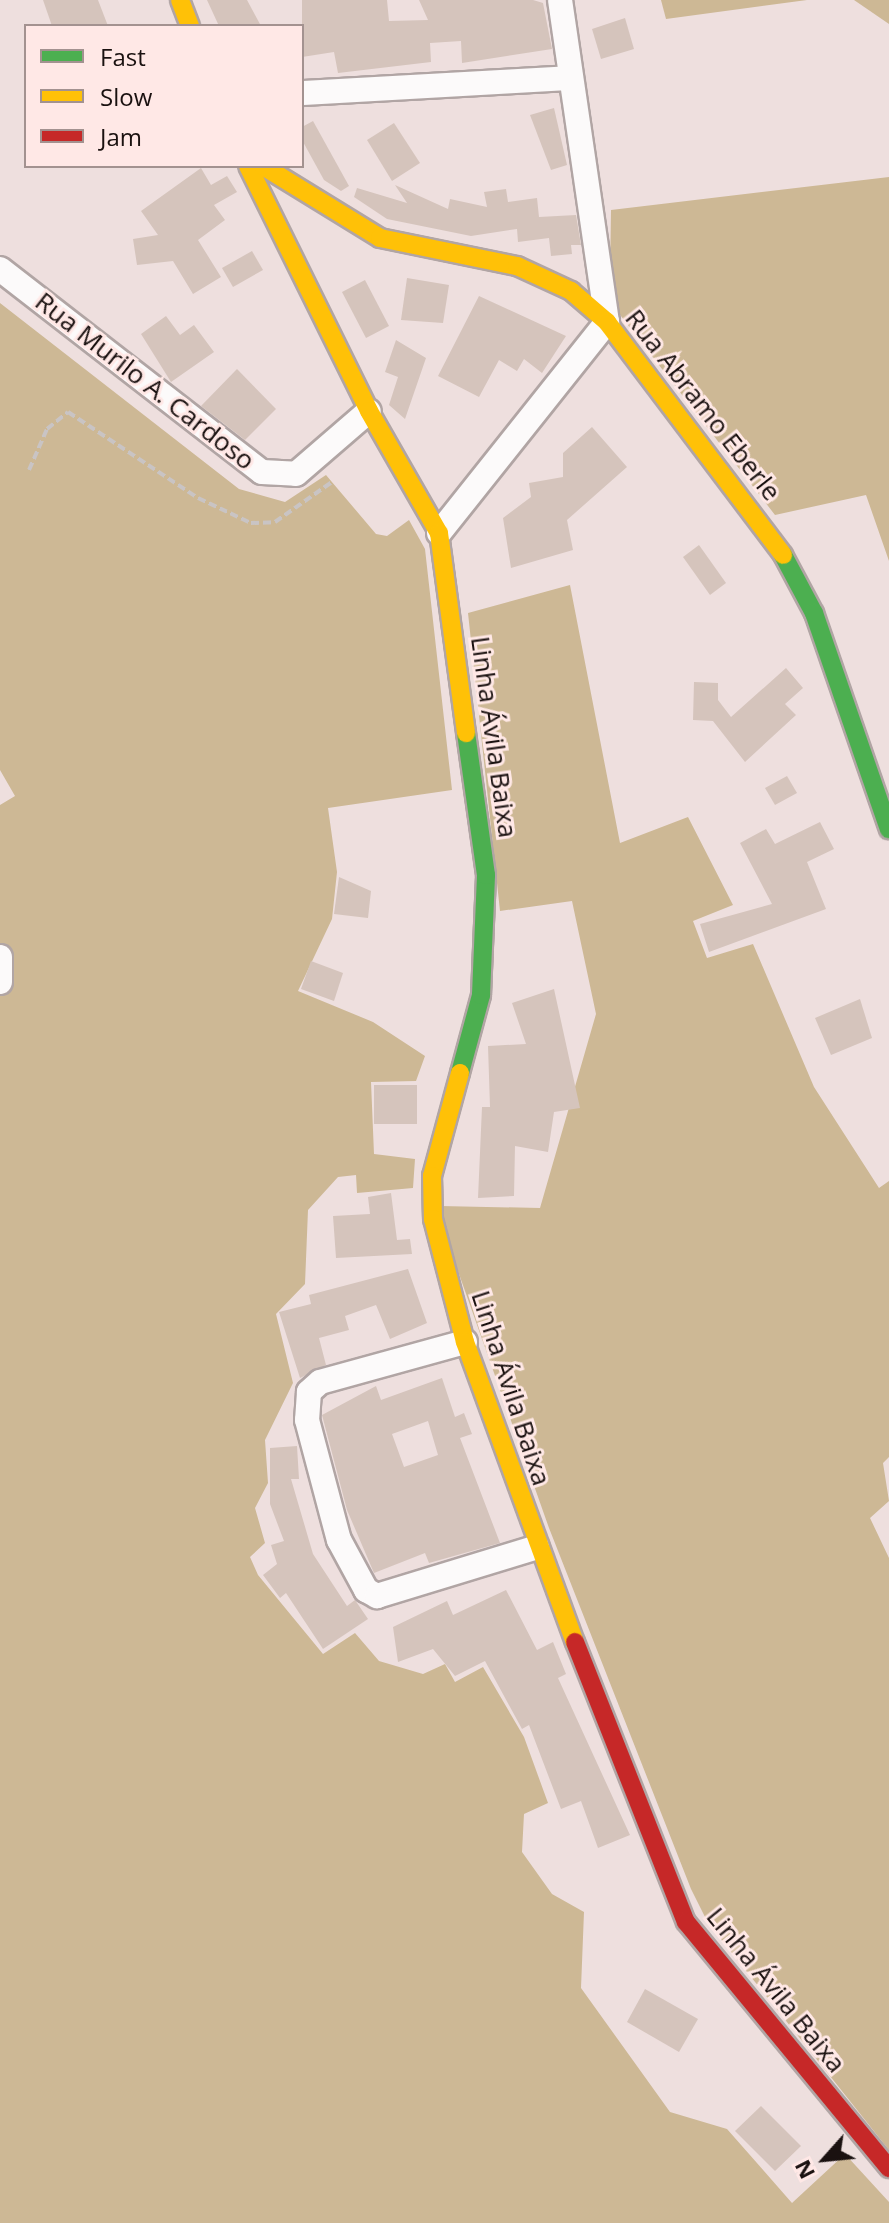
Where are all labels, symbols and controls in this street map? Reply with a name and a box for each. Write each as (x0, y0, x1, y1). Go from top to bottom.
legend (24, 24, 304, 168)
text: Fast (100, 40, 146, 73)
text: Slow (100, 80, 152, 113)
text: Jam (100, 120, 142, 153)
street label: Rua Murilo A. Cardoso (29, 286, 261, 476)
street label: Rua Abramo Eberle (619, 303, 787, 507)
street label: Linha Ávila Baixa (464, 634, 524, 840)
street label: Linha Ávila Baixa (465, 1287, 557, 1489)
street label: Linha Ávila Baixa (700, 1901, 852, 2079)
north arrow (785, 2119, 865, 2199)
text: N (786, 2155, 821, 2185)

